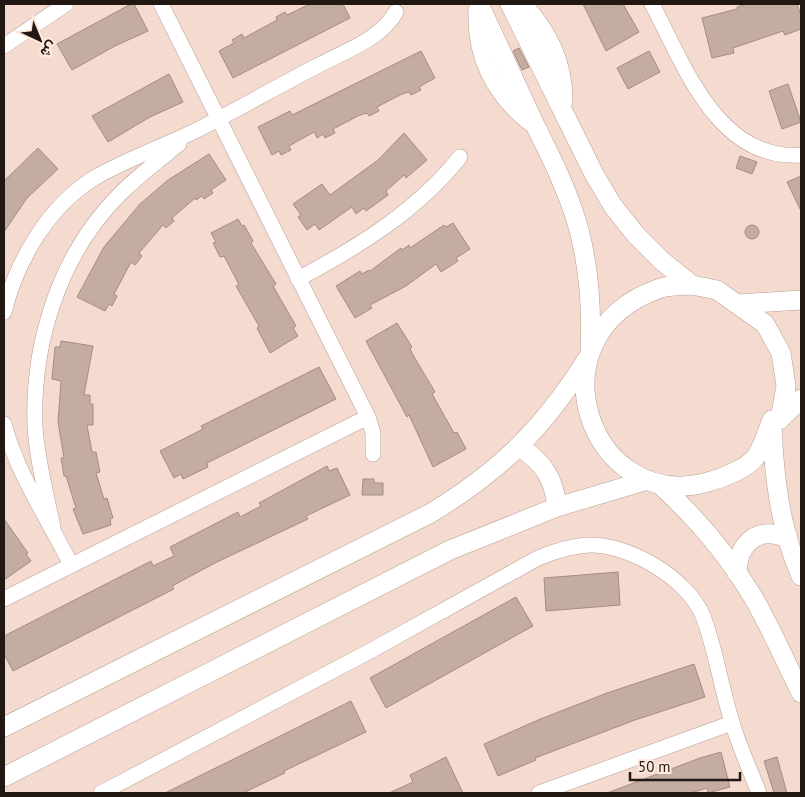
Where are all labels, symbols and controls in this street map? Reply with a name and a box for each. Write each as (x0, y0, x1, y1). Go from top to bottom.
north arrow (15, 15, 65, 65)
text: ش (37, 37, 61, 62)
scale bar (630, 750, 740, 782)
text: 50 m (638, 757, 671, 776)

